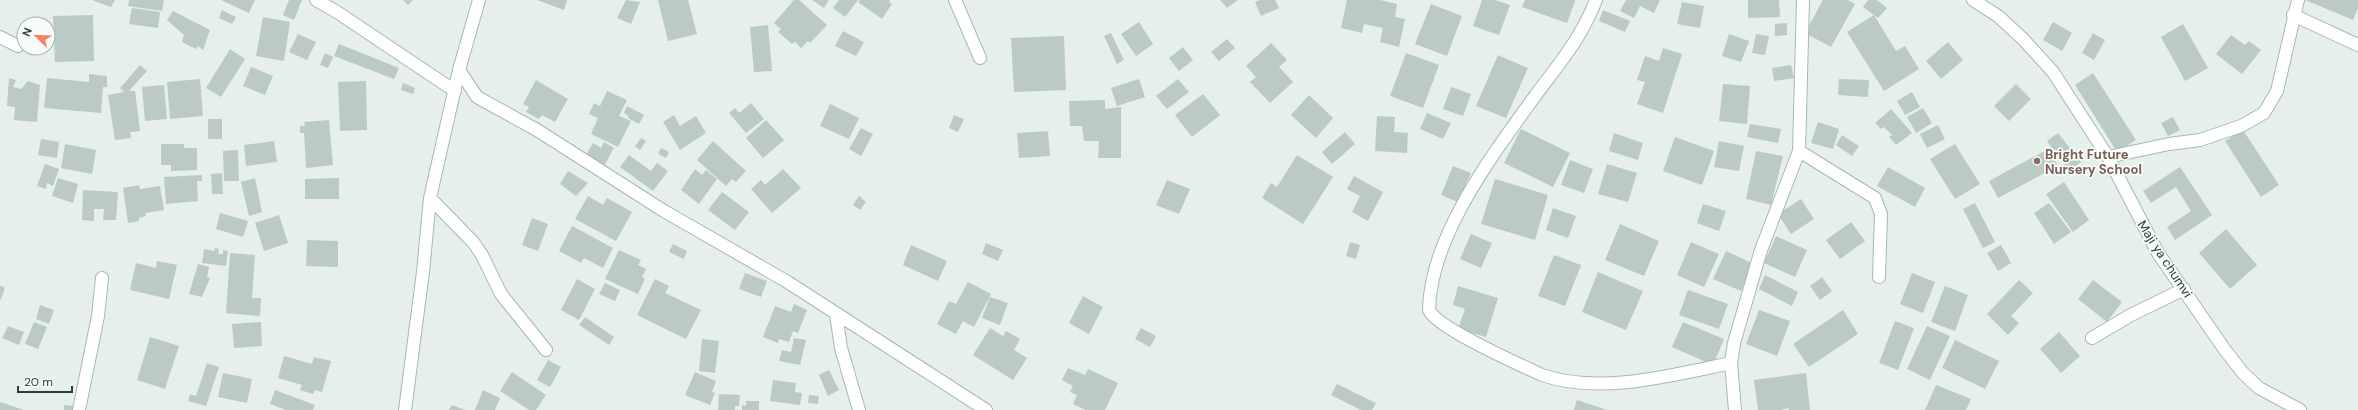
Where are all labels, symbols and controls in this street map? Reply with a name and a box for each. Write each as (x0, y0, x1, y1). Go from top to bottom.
north arrow (16, 16, 56, 56)
text: N (19, 26, 35, 39)
place label: Bright Future Nursery School (2045, 146, 2142, 178)
marker: Bright Future Nursery School (2032, 156, 2042, 166)
street label: Maji ya chumvi (2134, 217, 2196, 301)
scale bar (18, 368, 72, 394)
text: 20 m (24, 374, 53, 390)

